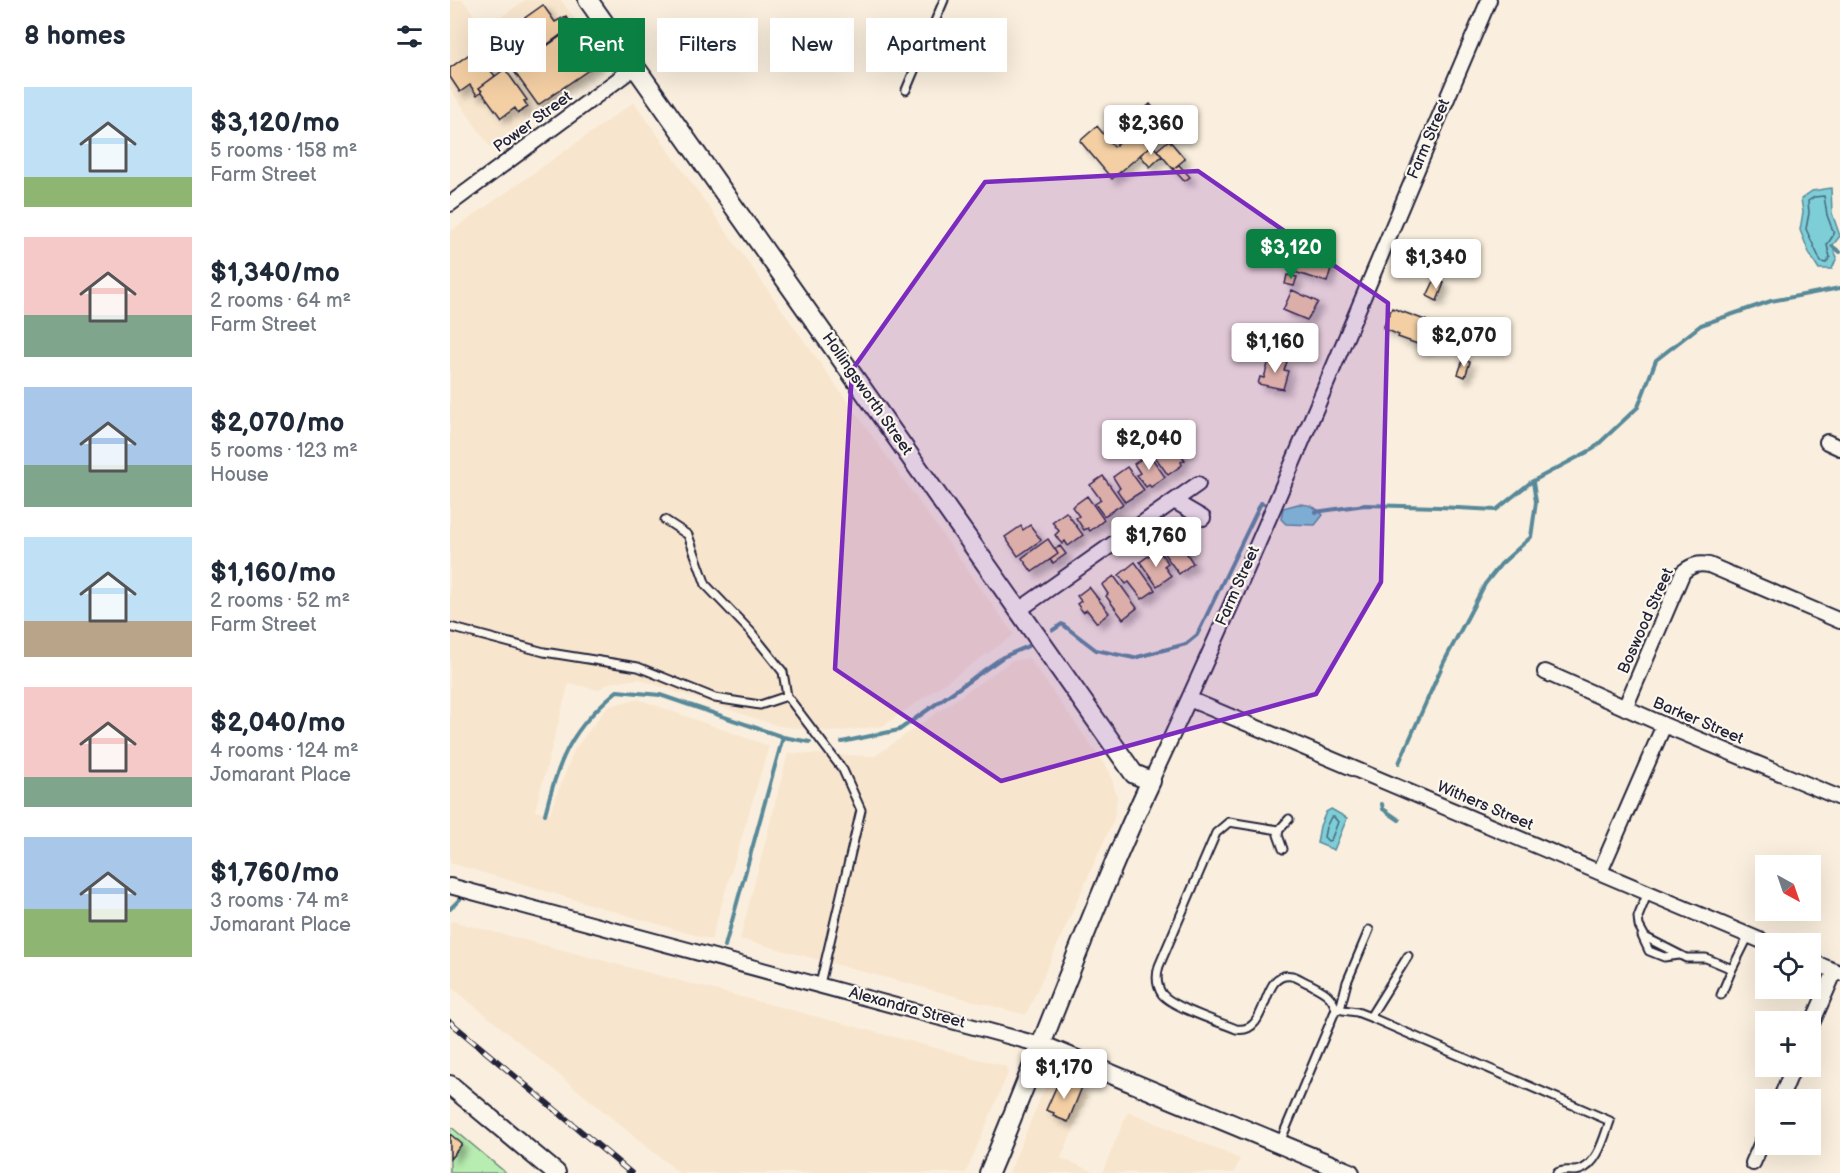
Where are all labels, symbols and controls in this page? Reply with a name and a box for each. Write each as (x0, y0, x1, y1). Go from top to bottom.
chip: Buy (468, 18, 546, 72)
chip: Rent (558, 18, 645, 72)
chip: Filters (657, 18, 758, 72)
chip: New (770, 18, 854, 72)
chip: Apartment (866, 18, 1007, 72)
icon: filters (393, 20, 426, 53)
text: 8 homes (24, 21, 126, 52)
street label: Power Street (490, 87, 576, 157)
street label: Farm Street (1404, 96, 1454, 182)
pin: $2,360 (1102, 105, 1200, 156)
text: $3,120/mo (210, 108, 340, 139)
icon: home (72, 111, 144, 183)
text: $2,360 (1118, 112, 1184, 136)
text: 5 rooms · 158 m² (210, 139, 357, 163)
text: Farm Street (210, 163, 316, 187)
pin: $3,120 (1242, 229, 1340, 280)
text: $3,120 (1260, 236, 1322, 260)
pin: $1,340 (1387, 239, 1485, 290)
text: $1,340 (1405, 246, 1467, 270)
text: $1,340/mo (210, 258, 340, 289)
icon: home (72, 261, 144, 333)
text: 2 rooms · 64 m² (210, 289, 351, 313)
text: Farm Street (210, 313, 316, 337)
pin: $2,070 (1415, 317, 1513, 368)
pin: $1,160 (1226, 323, 1324, 374)
text: $2,070 (1431, 324, 1497, 348)
street label: Hollingsworth Street (818, 329, 916, 459)
text: $1,160 (1245, 330, 1305, 354)
text: $2,070/mo (210, 408, 344, 439)
icon: home (72, 411, 144, 483)
pin: $2,040 (1100, 420, 1198, 471)
text: $2,040 (1116, 427, 1182, 451)
text: 5 rooms · 123 m² (210, 439, 358, 463)
text: House (210, 463, 269, 487)
pin: $1,760 (1107, 517, 1205, 568)
text: $1,760 (1125, 524, 1187, 548)
street label: Farm Street (1212, 543, 1264, 629)
text: $1,160/mo (210, 558, 336, 589)
icon: home (72, 561, 144, 633)
street label: Boswood Street (1614, 565, 1678, 677)
text: 2 rooms · 52 m² (210, 589, 350, 613)
text: Farm Street (210, 613, 316, 637)
street label: Barker Street (1650, 693, 1746, 749)
text: $2,040/mo (210, 708, 345, 739)
icon: home (72, 711, 144, 783)
text: 4 rooms · 124 m² (210, 739, 359, 763)
text: Jomarant Place (210, 763, 351, 787)
street label: Withers Street (1434, 777, 1536, 835)
north arrow (1755, 855, 1821, 921)
map controls (1755, 855, 1821, 1155)
text: $1,760/mo (210, 858, 339, 889)
icon: home (72, 861, 144, 933)
text: 3 rooms · 74 m² (210, 889, 349, 913)
text: Jomarant Place (210, 913, 351, 937)
button: locate (1755, 933, 1821, 999)
street label: Alexandra Street (847, 983, 967, 1033)
button: + (1755, 1011, 1821, 1077)
pin: $1,170 (1015, 1049, 1113, 1100)
text: $1,170 (1035, 1056, 1093, 1080)
button: − (1755, 1089, 1821, 1155)

